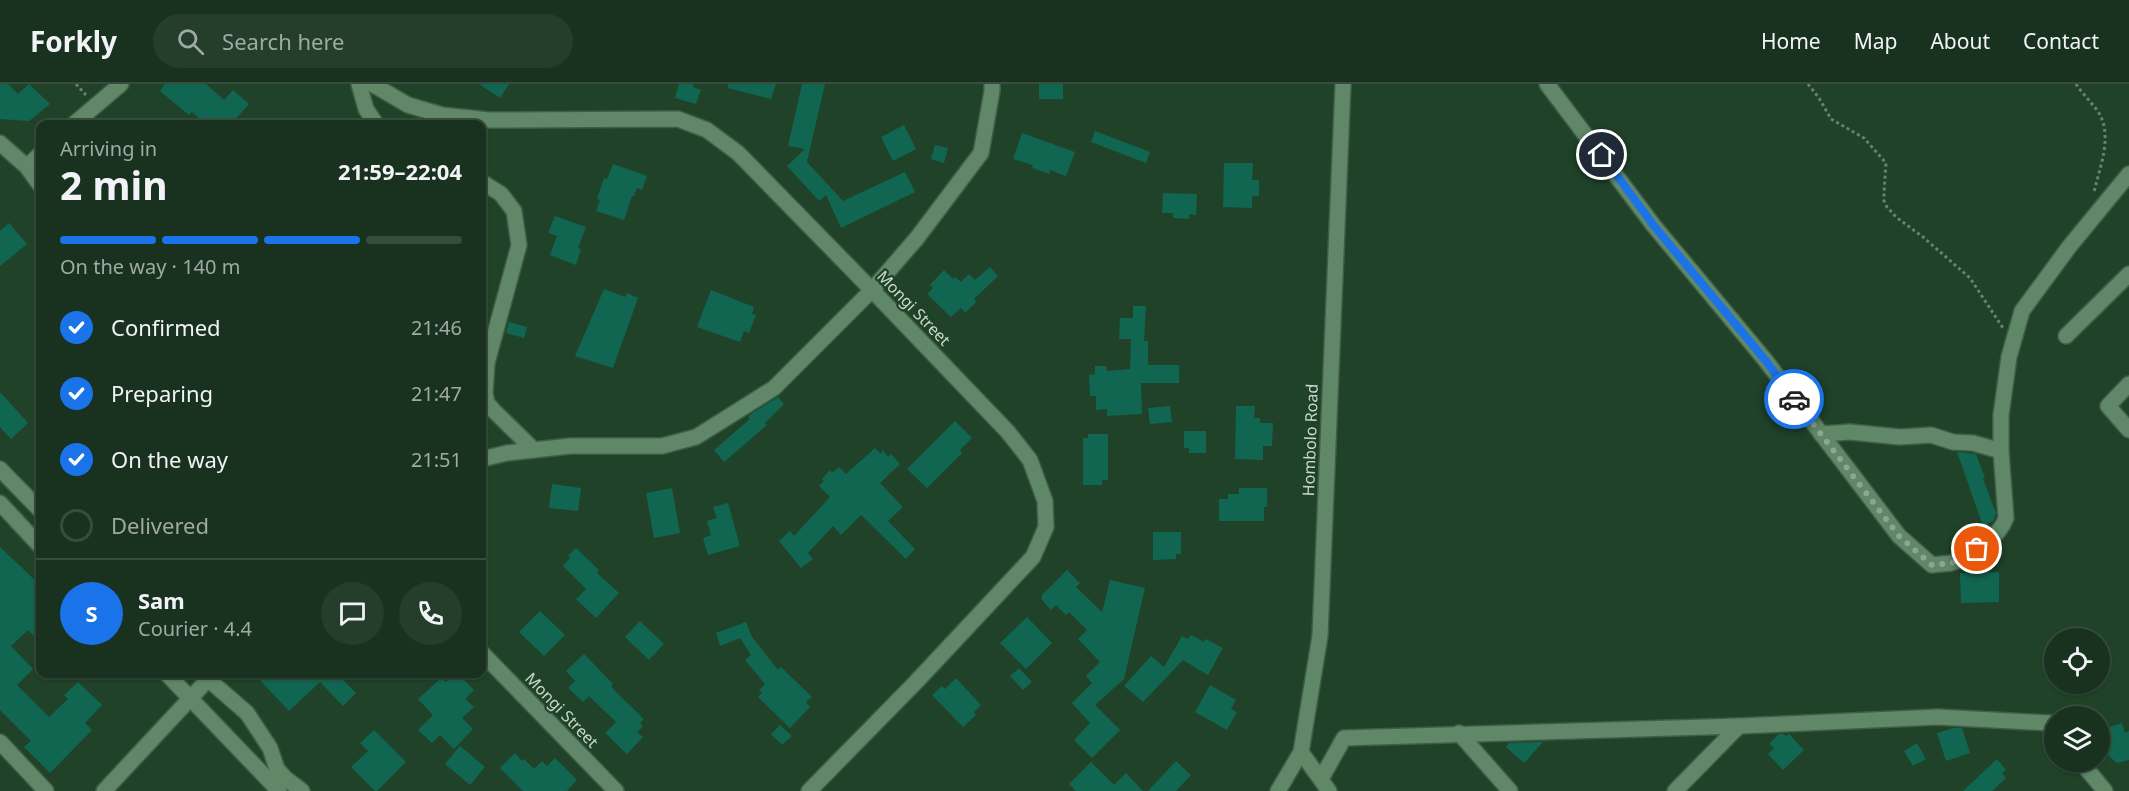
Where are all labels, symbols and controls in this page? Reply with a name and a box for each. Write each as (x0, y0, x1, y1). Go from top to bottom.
search box (153, 14, 573, 68)
text: Forkly (30, 22, 117, 60)
icon: search (174, 25, 207, 58)
text: Search here (222, 26, 345, 56)
text: Home (1761, 27, 1821, 55)
text: Map (1854, 27, 1897, 55)
text: About (1930, 27, 1990, 55)
text: Contact (2023, 27, 2099, 55)
pin (1576, 129, 1627, 180)
text: Arriving in (60, 135, 157, 162)
icon: home (1585, 138, 1618, 171)
text: 21:59–22:04 (338, 156, 462, 186)
text: 2 min (60, 158, 167, 211)
text: On the way · 140 m (60, 253, 240, 280)
street label: Mongi Street (872, 266, 956, 351)
icon: check (60, 311, 93, 344)
text: Confirmed (111, 312, 221, 342)
text: 21:46 (411, 314, 462, 341)
courier (1764, 369, 1824, 429)
icon: check (60, 377, 93, 410)
text: Preparing (111, 378, 213, 408)
text: 21:47 (411, 380, 462, 407)
street label: Hombolo Road (1297, 383, 1323, 497)
icon: car (1778, 383, 1811, 416)
icon: check (60, 443, 93, 476)
text: On the way (111, 444, 228, 474)
text: 21:51 (411, 446, 462, 473)
text: Delivered (111, 510, 209, 540)
pin (1951, 523, 2002, 574)
icon: bag (1960, 532, 1993, 565)
button: chat (321, 582, 384, 645)
button: phone (399, 582, 462, 645)
text: Sam (138, 585, 185, 615)
text: S (85, 598, 98, 628)
text: Courier · 4.4 (138, 615, 252, 642)
map controls (2044, 628, 2110, 772)
button: locate (2044, 628, 2110, 694)
street label: Mongi Street (520, 668, 604, 753)
button: layers (2044, 706, 2110, 772)

